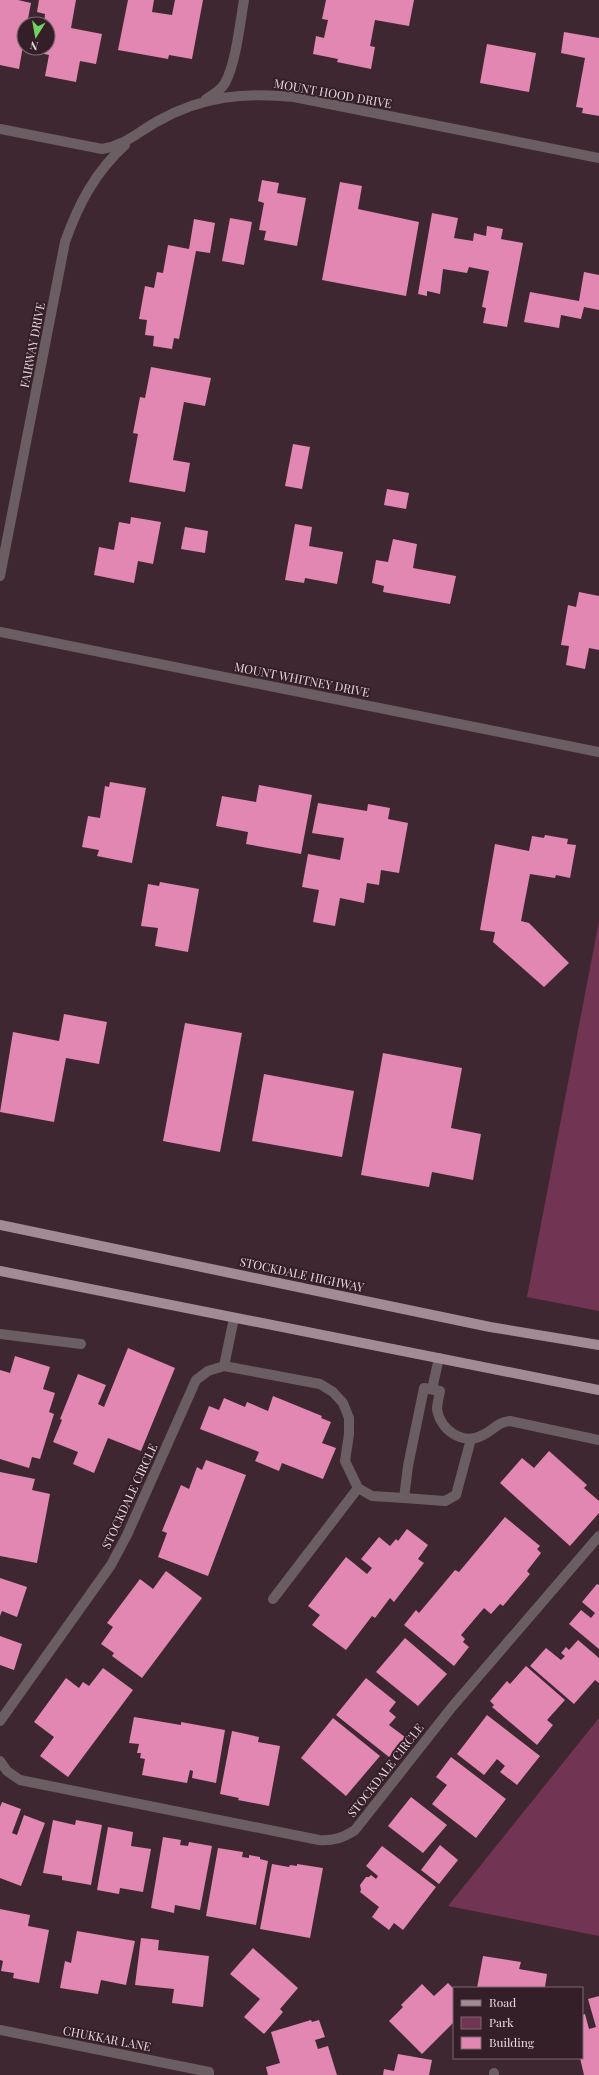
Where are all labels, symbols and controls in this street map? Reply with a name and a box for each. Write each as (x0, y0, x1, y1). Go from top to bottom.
north arrow (16, 16, 56, 56)
text: N (29, 38, 39, 54)
street label: MOUNT HOOD DRIVE (273, 75, 393, 111)
street label: FAIRWAY DRIVE (16, 301, 48, 389)
street label: MOUNT WHITNEY DRIVE (233, 658, 371, 700)
street label: STOCKDALE HIGHWAY (238, 1253, 367, 1295)
street label: STOCKDALE CIRCLE (97, 1441, 161, 1551)
street label: STOCKDALE CIRCLE (343, 1720, 427, 1820)
legend (453, 1987, 583, 2059)
text: Road (489, 1994, 516, 2010)
text: Park (489, 2014, 514, 2030)
street label: CHUKKAR LANE (62, 2022, 152, 2054)
text: Building (489, 2034, 535, 2050)

